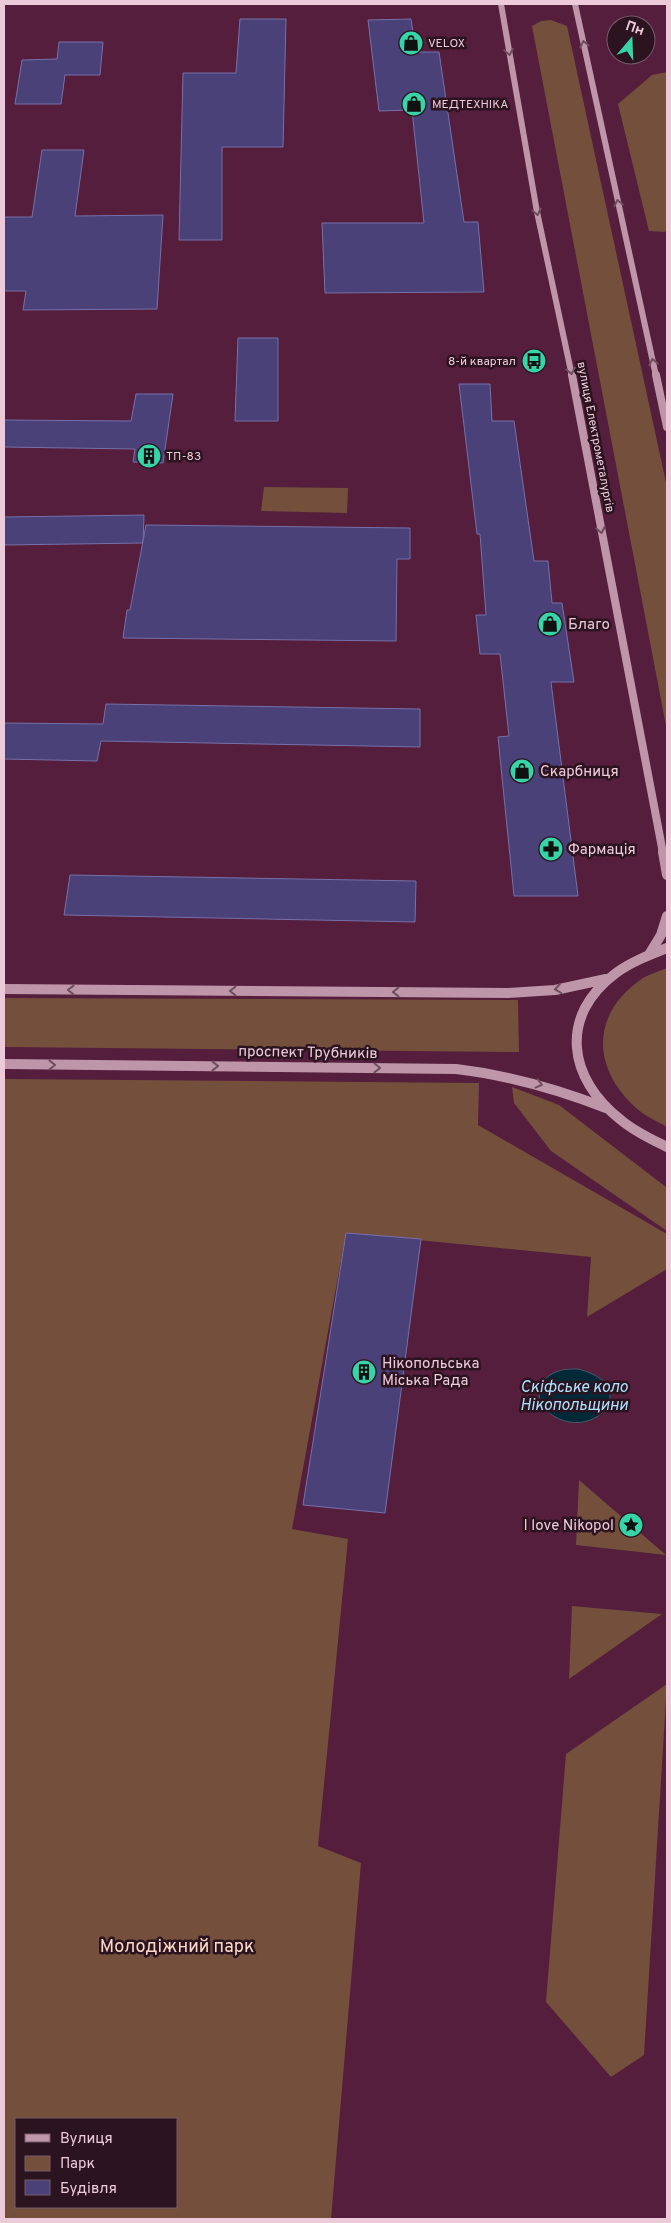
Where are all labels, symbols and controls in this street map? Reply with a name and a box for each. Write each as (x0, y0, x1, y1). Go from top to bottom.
north arrow (606, 15, 656, 65)
text: Пн (623, 18, 646, 40)
shop icon: VELOX (398, 30, 424, 56)
place label: VELOX (428, 36, 465, 52)
one-way arrow (579, 40, 590, 49)
one-way arrow (504, 47, 514, 56)
shop icon: МЕДТЕХНІКА (401, 91, 427, 117)
place label: МЕДТЕХНІКА (432, 97, 508, 113)
one-way arrow (613, 199, 624, 208)
one-way arrow (532, 207, 542, 216)
bus stop icon: 8-й квартал (521, 348, 547, 374)
place label: 8-й квартал (448, 354, 516, 370)
one-way arrow (648, 357, 659, 366)
street label: вулиця Електрометалургів (573, 360, 617, 514)
one-way arrow (566, 366, 576, 375)
building icon: ТП-83 (136, 443, 162, 469)
place label: ТП-83 (166, 449, 201, 465)
one-way arrow (596, 526, 606, 535)
shop icon: Благо (537, 611, 563, 637)
place label: Благо (568, 616, 610, 635)
shop icon: Скарбниця (509, 758, 535, 784)
place label: Скарбниця (540, 763, 619, 782)
pharmacy icon: Фармація (538, 836, 564, 862)
place label: Фармація (568, 841, 636, 860)
one-way arrow (554, 984, 563, 994)
one-way arrow (67, 985, 74, 995)
one-way arrow (229, 986, 237, 996)
one-way arrow (392, 987, 400, 997)
street label: проспект Трубників (238, 1043, 378, 1064)
one-way arrow (49, 1060, 57, 1070)
one-way arrow (212, 1061, 219, 1071)
one-way arrow (374, 1063, 382, 1073)
one-way arrow (534, 1078, 543, 1089)
place label: Нiкопольська Міська Рада (382, 1355, 479, 1391)
building icon: Нiкопольська Міська Рада (351, 1359, 377, 1385)
water label: Скіфське коло Нікопольщини (520, 1378, 629, 1416)
place icon: I love Nikopol (618, 1512, 644, 1538)
place label: I love Nikopol (524, 1517, 614, 1536)
park label: Молодіжний парк (100, 1936, 254, 1959)
legend (15, 2118, 178, 2208)
text: Вулиця (60, 2130, 113, 2149)
text: Парк (60, 2155, 95, 2174)
text: Будівля (60, 2180, 117, 2199)

